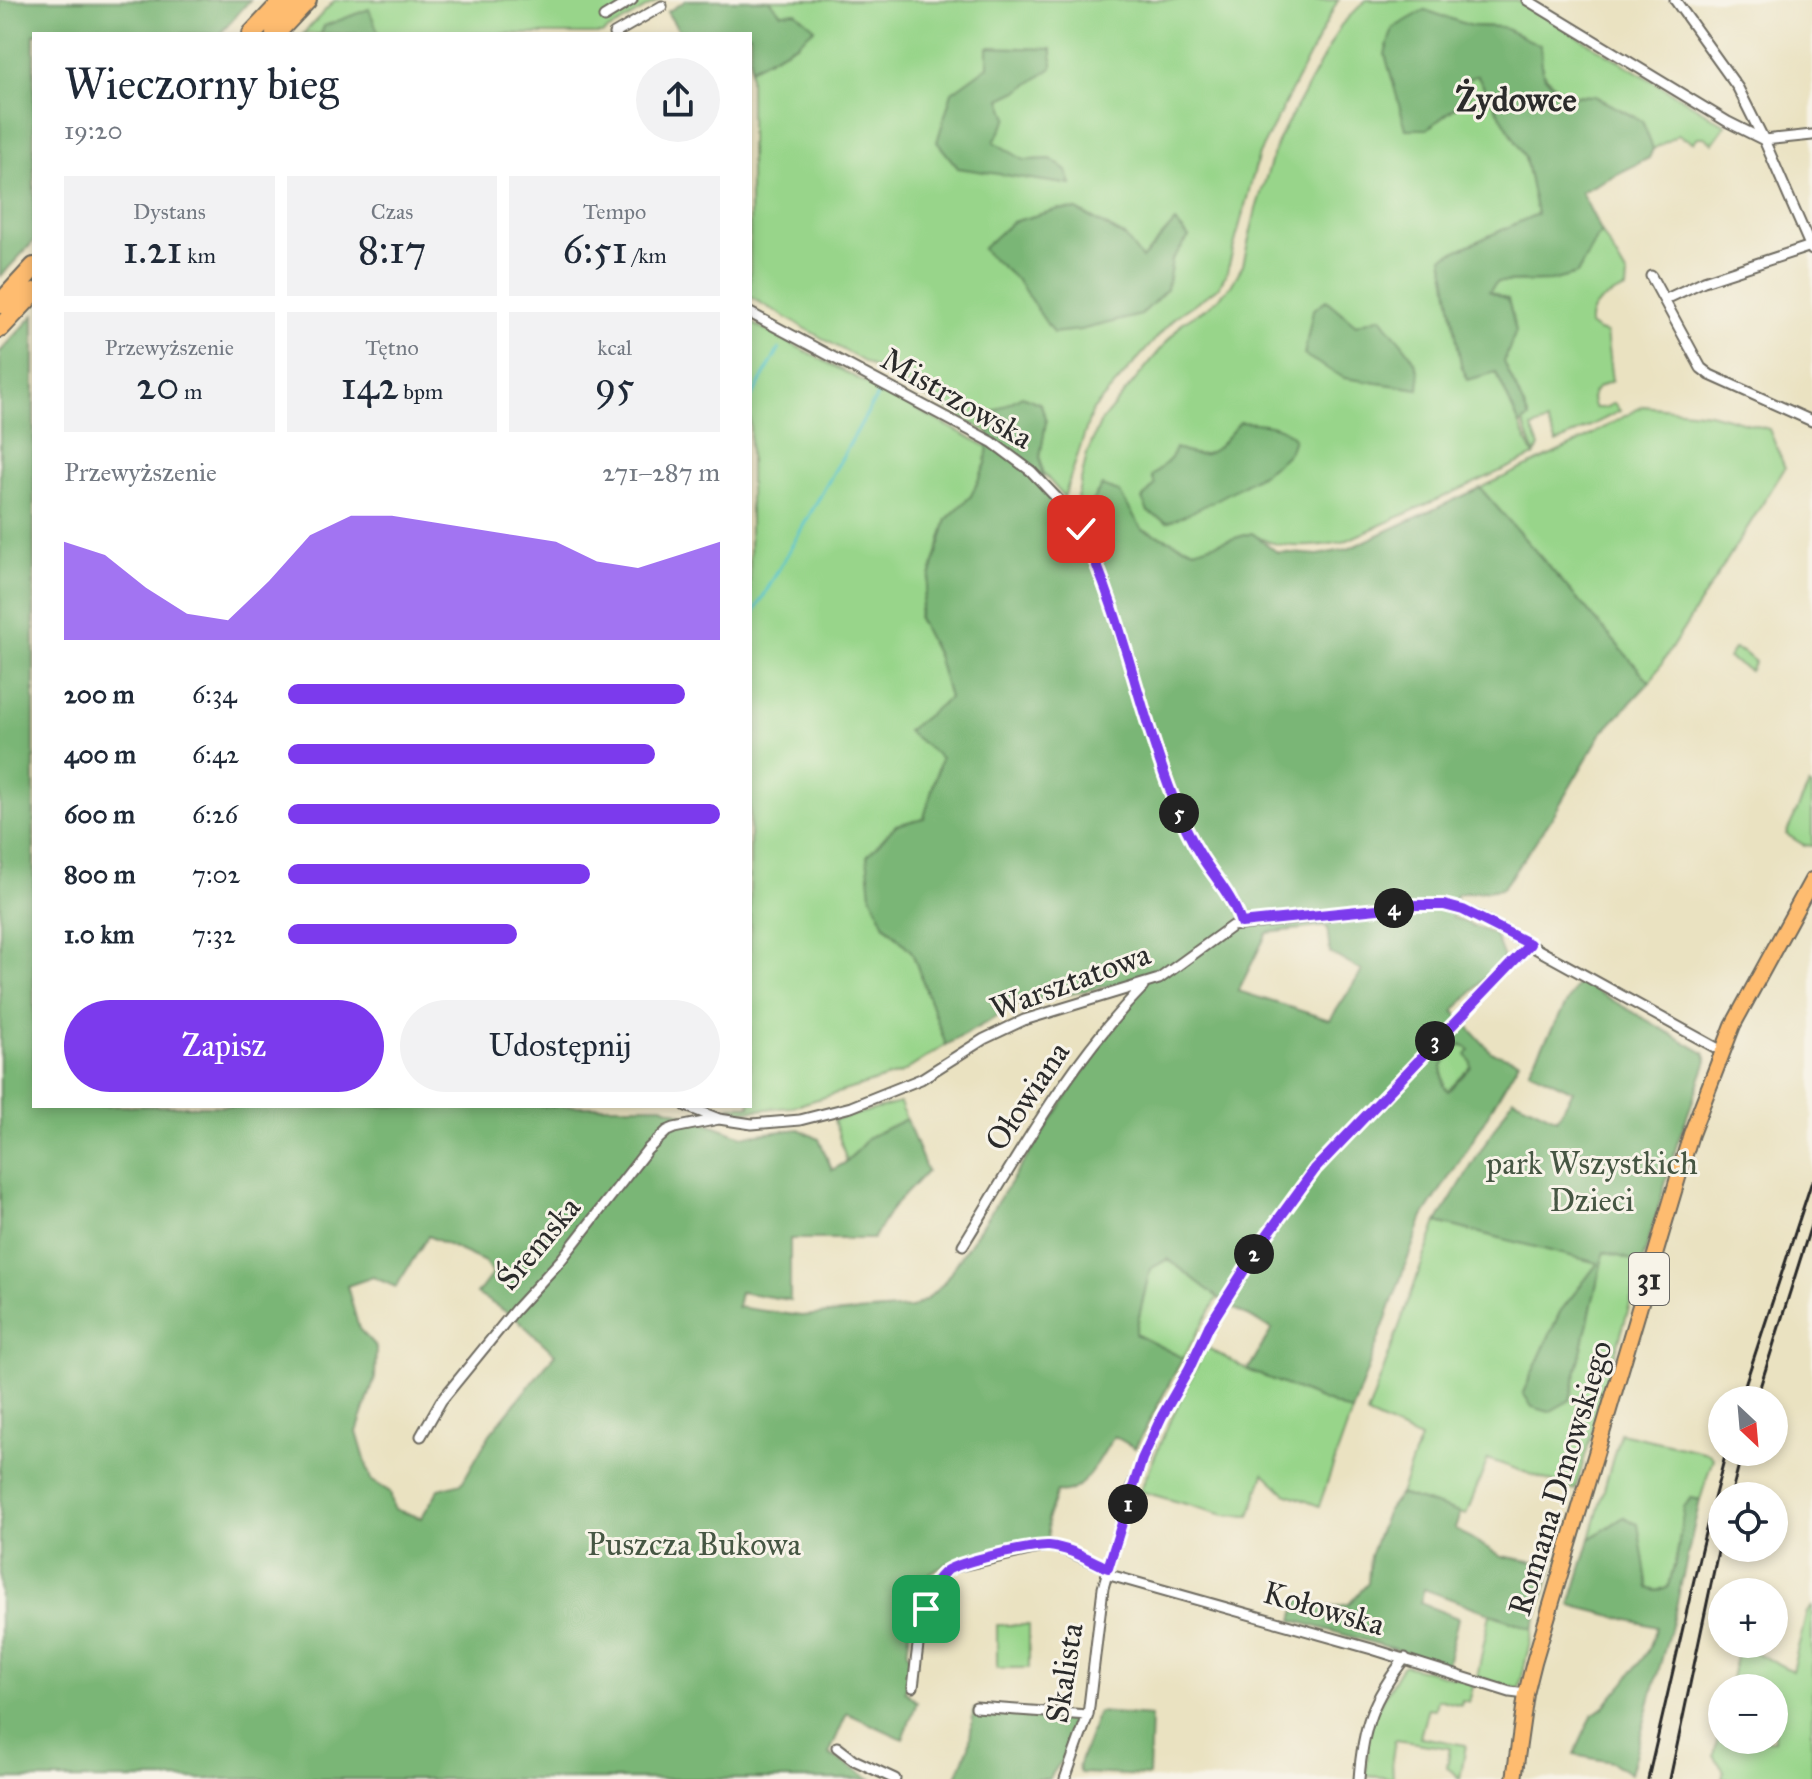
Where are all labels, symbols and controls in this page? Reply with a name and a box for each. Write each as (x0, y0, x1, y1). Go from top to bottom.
text: Wieczorny bieg (64, 57, 339, 111)
button: share (636, 58, 720, 142)
district label: Żydowce (1455, 78, 1577, 120)
text: 19:20 (64, 114, 123, 146)
text: Dystans (133, 198, 206, 225)
text: Czas (371, 198, 413, 225)
text: Tempo (583, 198, 646, 225)
text: 1.21 (123, 225, 182, 274)
text: 8:17 (358, 225, 426, 274)
text: 6:51 (562, 225, 627, 274)
text: km (182, 242, 216, 269)
text: /km (627, 242, 667, 269)
text: Przewyższenie (105, 334, 234, 361)
text: Tętno (365, 334, 419, 361)
text: kcal (597, 334, 632, 361)
street label: Mistrzowska (874, 339, 1040, 458)
text: 20 (136, 361, 179, 410)
text: 142 (341, 361, 398, 410)
text: 95 (595, 361, 635, 410)
text: m (179, 378, 202, 405)
text: bpm (398, 378, 443, 405)
text: Przewyższenie (64, 456, 217, 488)
text: 271–287 m (602, 456, 720, 488)
pin (1047, 495, 1115, 563)
icon: check (1059, 507, 1103, 551)
text: 200 m (64, 678, 135, 710)
text: 6:34 (192, 678, 237, 710)
text: 400 m (64, 738, 136, 770)
text: 6:42 (192, 738, 239, 770)
pin: 5 (1159, 793, 1199, 833)
text: 600 m (64, 798, 135, 830)
text: 6:26 (192, 798, 238, 830)
text: 5 (1174, 799, 1184, 826)
text: 800 m (64, 858, 136, 890)
text: 7:02 (192, 858, 240, 890)
pin: 4 (1374, 888, 1414, 928)
text: 4 (1388, 894, 1400, 921)
text: 1.0 km (64, 918, 134, 950)
text: 7:32 (192, 918, 236, 950)
street label: Warsztatowa (985, 934, 1156, 1028)
button: Zapisz (64, 1000, 384, 1092)
button: Udostępnij (400, 1000, 720, 1092)
pin: 3 (1415, 1021, 1455, 1061)
text: 3 (1431, 1027, 1439, 1054)
street label: Ołowiana (977, 1034, 1078, 1158)
park label: park Wszystkich Dzieci (1485, 1144, 1698, 1220)
street label: Śremska (487, 1188, 589, 1298)
pin: 2 (1234, 1234, 1274, 1274)
text: 2 (1249, 1240, 1259, 1267)
road number: 31 (1629, 1253, 1669, 1305)
street label: Romana Dmowskiego (1500, 1336, 1621, 1620)
north arrow (1708, 1386, 1788, 1466)
map controls (1708, 1386, 1788, 1754)
button: locate (1708, 1482, 1788, 1562)
pin: 1 (1108, 1484, 1148, 1524)
text: 1 (1124, 1490, 1132, 1517)
park label: Puszcza Bukowa (587, 1525, 801, 1564)
street label: Kołowska (1259, 1573, 1389, 1644)
pin (892, 1575, 960, 1643)
button: + (1708, 1578, 1788, 1658)
icon: arrive (904, 1587, 948, 1631)
street label: Skalista (1037, 1620, 1092, 1726)
button: − (1708, 1674, 1788, 1754)

